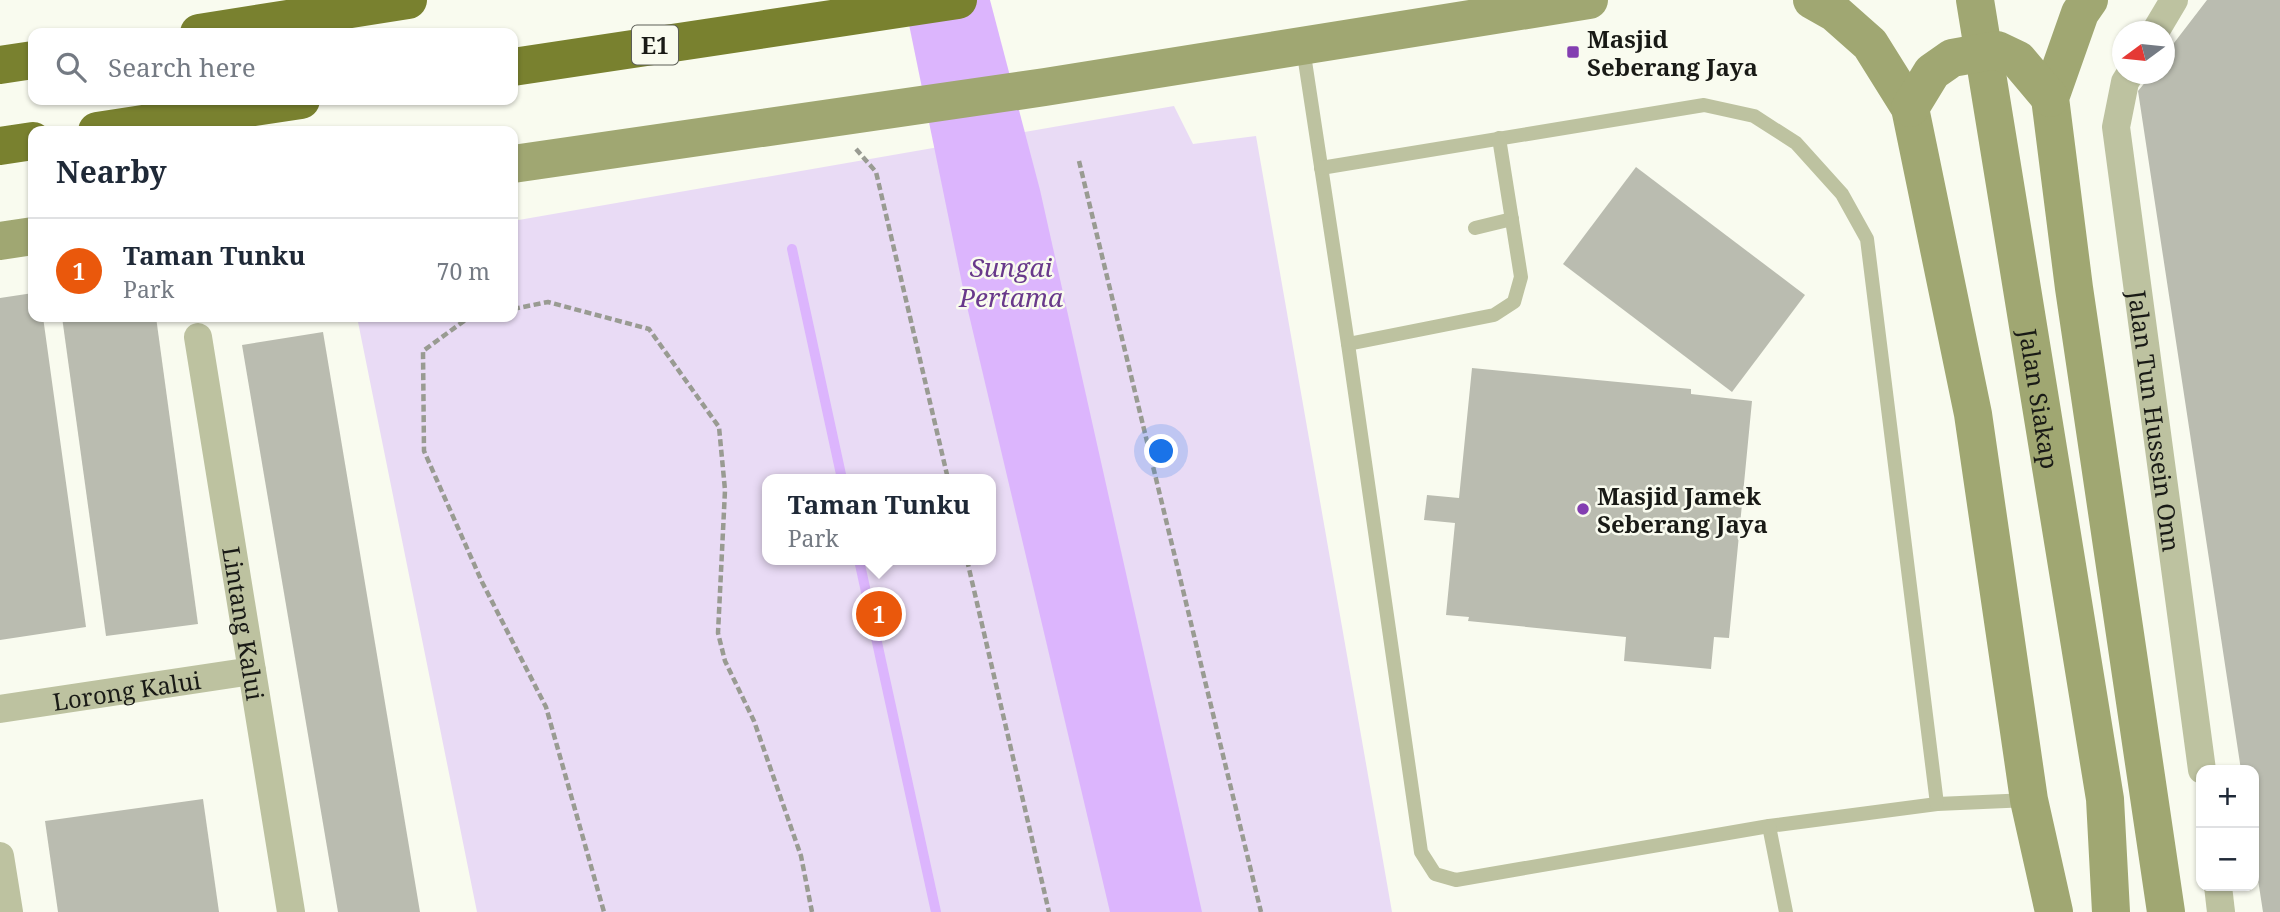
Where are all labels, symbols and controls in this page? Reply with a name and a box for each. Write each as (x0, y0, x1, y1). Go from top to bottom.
north arrow (2112, 21, 2175, 84)
place label: Masjid Seberang Jaya (1587, 22, 1758, 83)
road number: E1 (632, 26, 678, 64)
search box (28, 28, 518, 105)
marker: Masjid Seberang Jaya (1565, 44, 1581, 60)
icon: search (52, 48, 90, 86)
text: Search here (108, 49, 256, 85)
text: Nearby (56, 151, 167, 192)
text: Taman Tunku (123, 237, 306, 273)
water label: Sungai Pertama (958, 249, 1063, 315)
text: 1 (73, 255, 86, 287)
text: 70 m (437, 255, 490, 287)
text: Park (123, 273, 174, 305)
street label: Jalan Tun Hussein Onn (2121, 287, 2189, 554)
street label: Jalan Siakap (2012, 325, 2068, 471)
your location (1144, 434, 1178, 468)
popup (762, 474, 996, 565)
place label: Masjid Jamek Seberang Jaya (1597, 479, 1768, 540)
text: Taman Tunku (788, 486, 970, 522)
marker: Masjid Jamek Seberang Jaya (1575, 501, 1591, 517)
text: Park (788, 522, 839, 554)
street label: Lintang Kalui (216, 544, 273, 703)
pin: 1 (856, 588, 902, 640)
street label: Lorong Kalui (50, 662, 203, 717)
map controls (2196, 765, 2259, 891)
button: + (2196, 765, 2259, 828)
button: − (2196, 828, 2259, 891)

